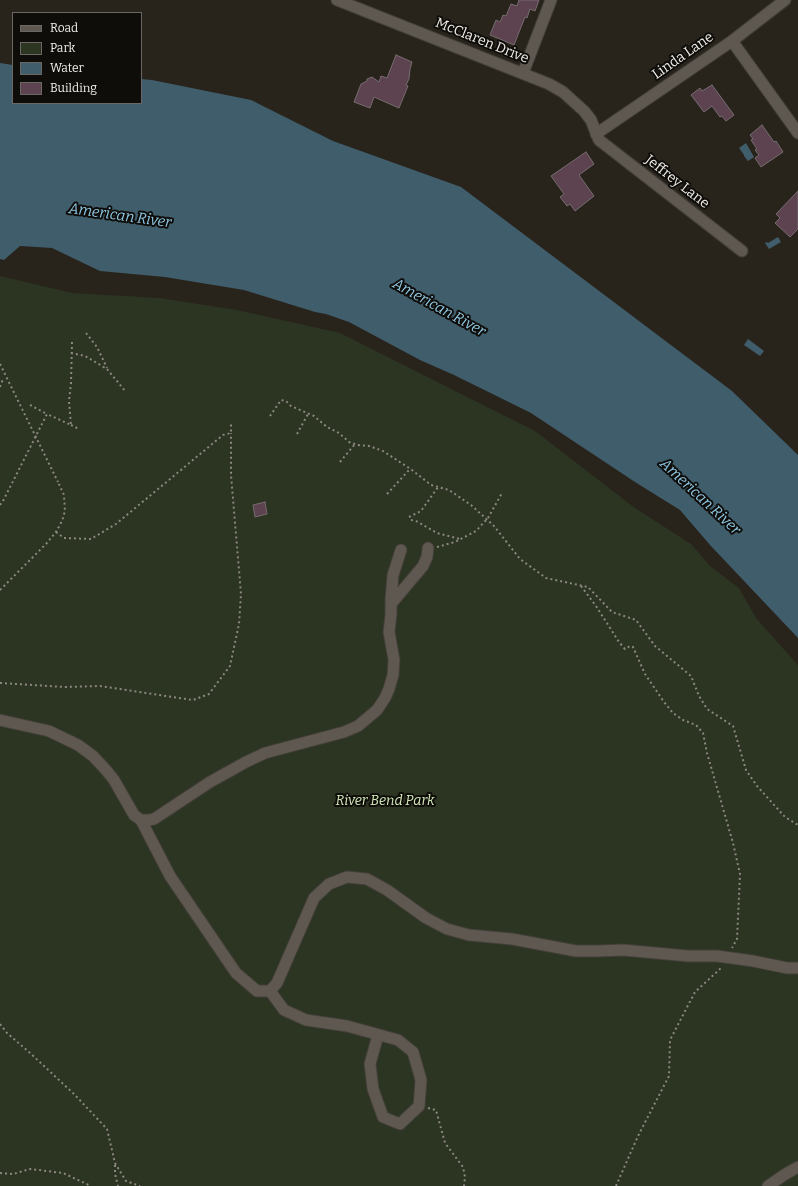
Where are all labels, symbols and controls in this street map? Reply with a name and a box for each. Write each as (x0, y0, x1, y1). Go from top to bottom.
legend (12, 12, 142, 104)
street label: McClaren Drive (433, 15, 531, 67)
text: Road (50, 21, 78, 35)
street label: Linda Lane (649, 29, 717, 83)
text: Park (50, 41, 75, 55)
text: Water (50, 61, 84, 75)
text: Building (50, 81, 97, 95)
street label: Jeffrey Lane (642, 152, 712, 212)
water label: American River (68, 200, 172, 232)
water label: American River (389, 275, 489, 341)
water label: American River (656, 455, 744, 539)
park label: River Bend Park (335, 793, 435, 809)

